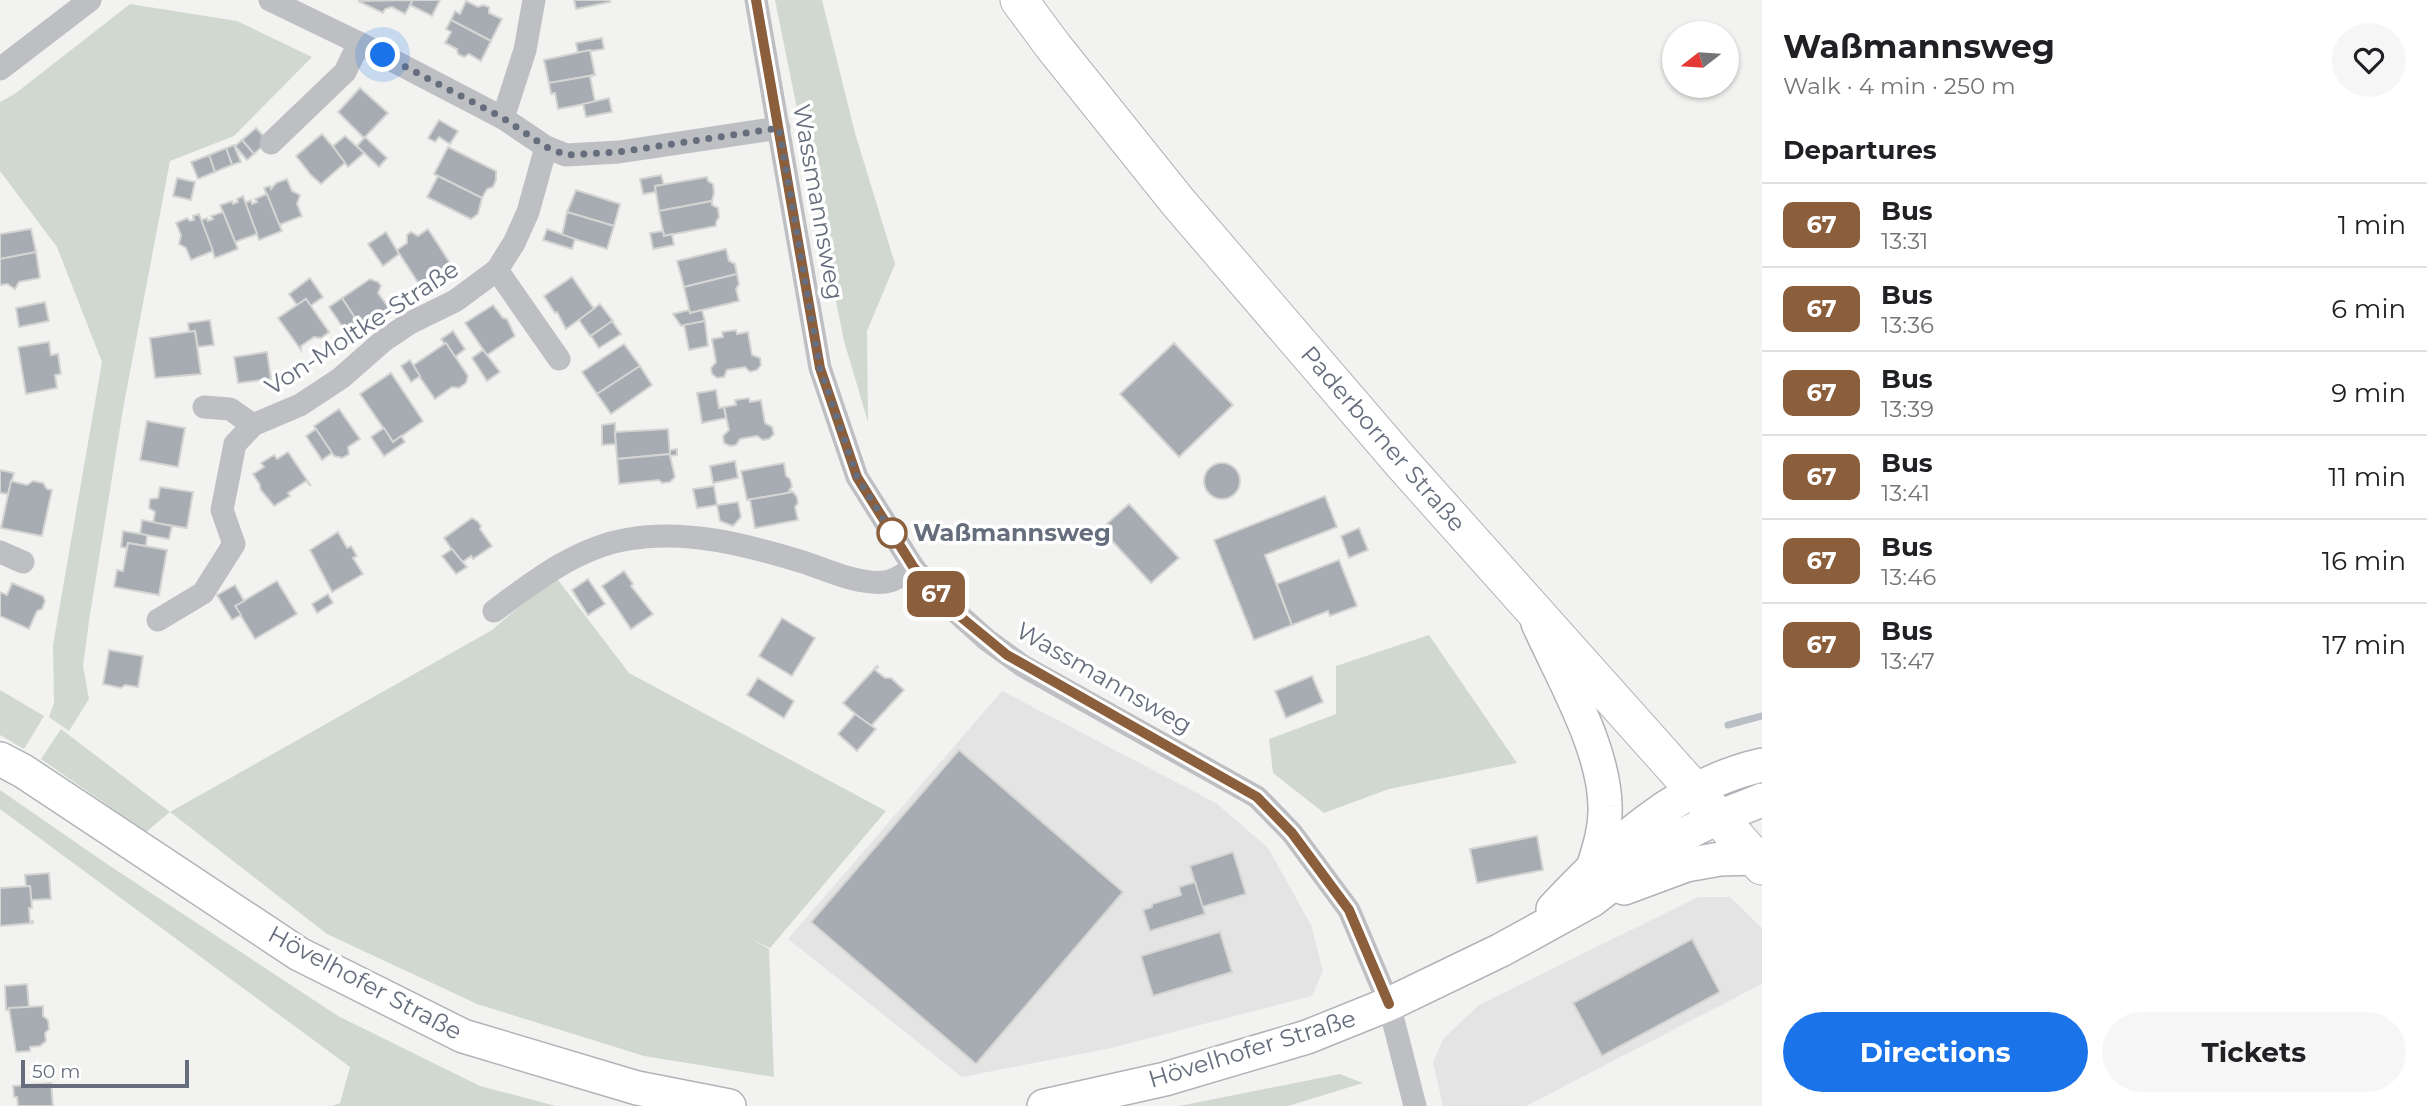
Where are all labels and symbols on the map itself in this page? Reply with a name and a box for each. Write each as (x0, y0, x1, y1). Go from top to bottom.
north arrow (1662, 21, 1740, 98)
your location (365, 37, 400, 72)
street label: Wassmannsweg (787, 102, 850, 302)
street label: Von-Moltke-Straße (259, 254, 464, 401)
street label: Paderborner Straße (1295, 340, 1472, 537)
marker: Waßmannsweg (877, 518, 907, 548)
place label: Waßmannsweg (913, 518, 1111, 547)
line badge: 67 (904, 571, 968, 617)
street label: Wassmannsweg (1011, 615, 1197, 740)
street label: Hövelhofer Straße (263, 919, 467, 1046)
street label: Hövelhofer Straße (1145, 1003, 1359, 1094)
scale bar (21, 1057, 189, 1089)

